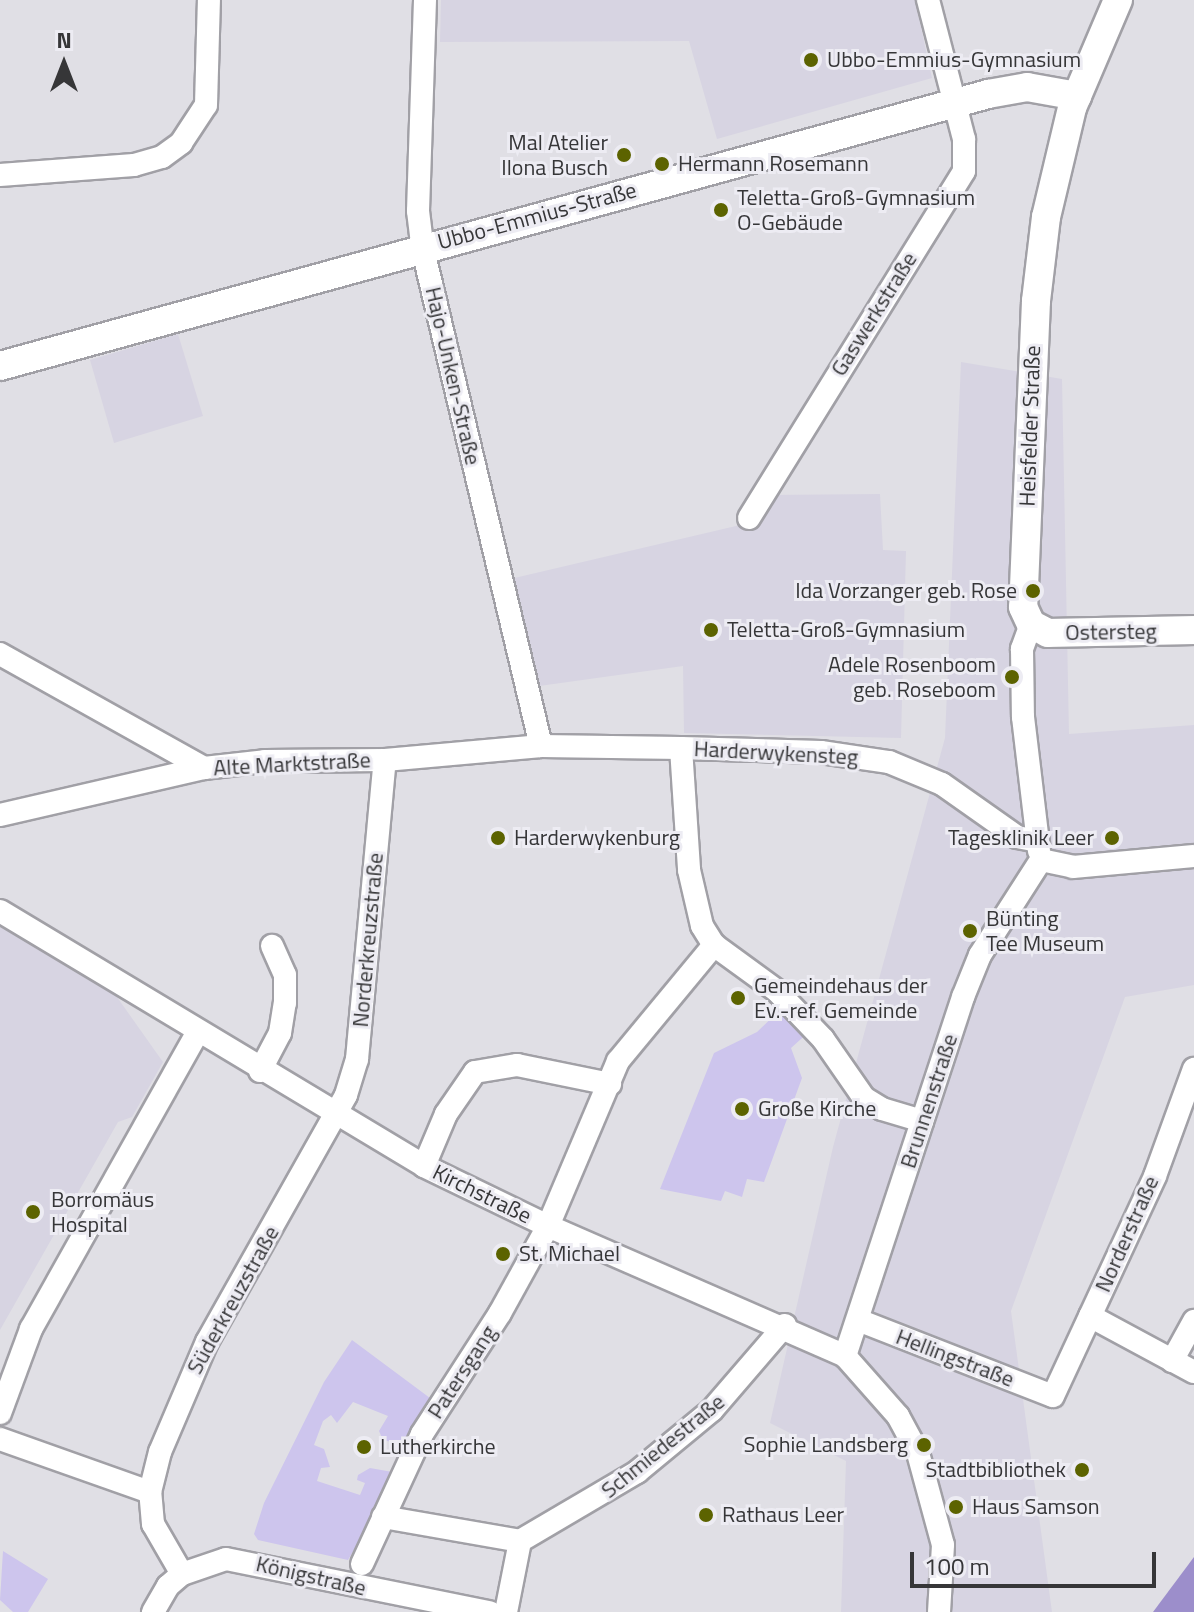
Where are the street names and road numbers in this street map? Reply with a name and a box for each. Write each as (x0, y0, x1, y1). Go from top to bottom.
street label: Ubbo-Emmius-Straße (435, 177, 639, 255)
street label: Gaswerkstraße (825, 247, 923, 381)
street label: Hajo-Unken-Straße (420, 284, 486, 468)
street label: Heisfelder Straße (1014, 345, 1046, 507)
street label: Ostersteg (1065, 618, 1157, 646)
street label: Harderwykensteg (693, 736, 859, 770)
street label: Alte Marktstraße (213, 747, 371, 781)
street label: Norderkreuzstraße (347, 852, 389, 1028)
street label: Brunnenstraße (895, 1030, 963, 1172)
street label: Kirchstraße (428, 1159, 536, 1229)
street label: Norderstraße (1090, 1172, 1164, 1296)
street label: Süderkreuzstraße (181, 1221, 285, 1379)
street label: Patersgang (422, 1320, 502, 1424)
street label: Hellingstraße (892, 1323, 1018, 1393)
street label: Schmiedestraße (596, 1388, 730, 1504)
street label: Königstraße (253, 1551, 369, 1601)

